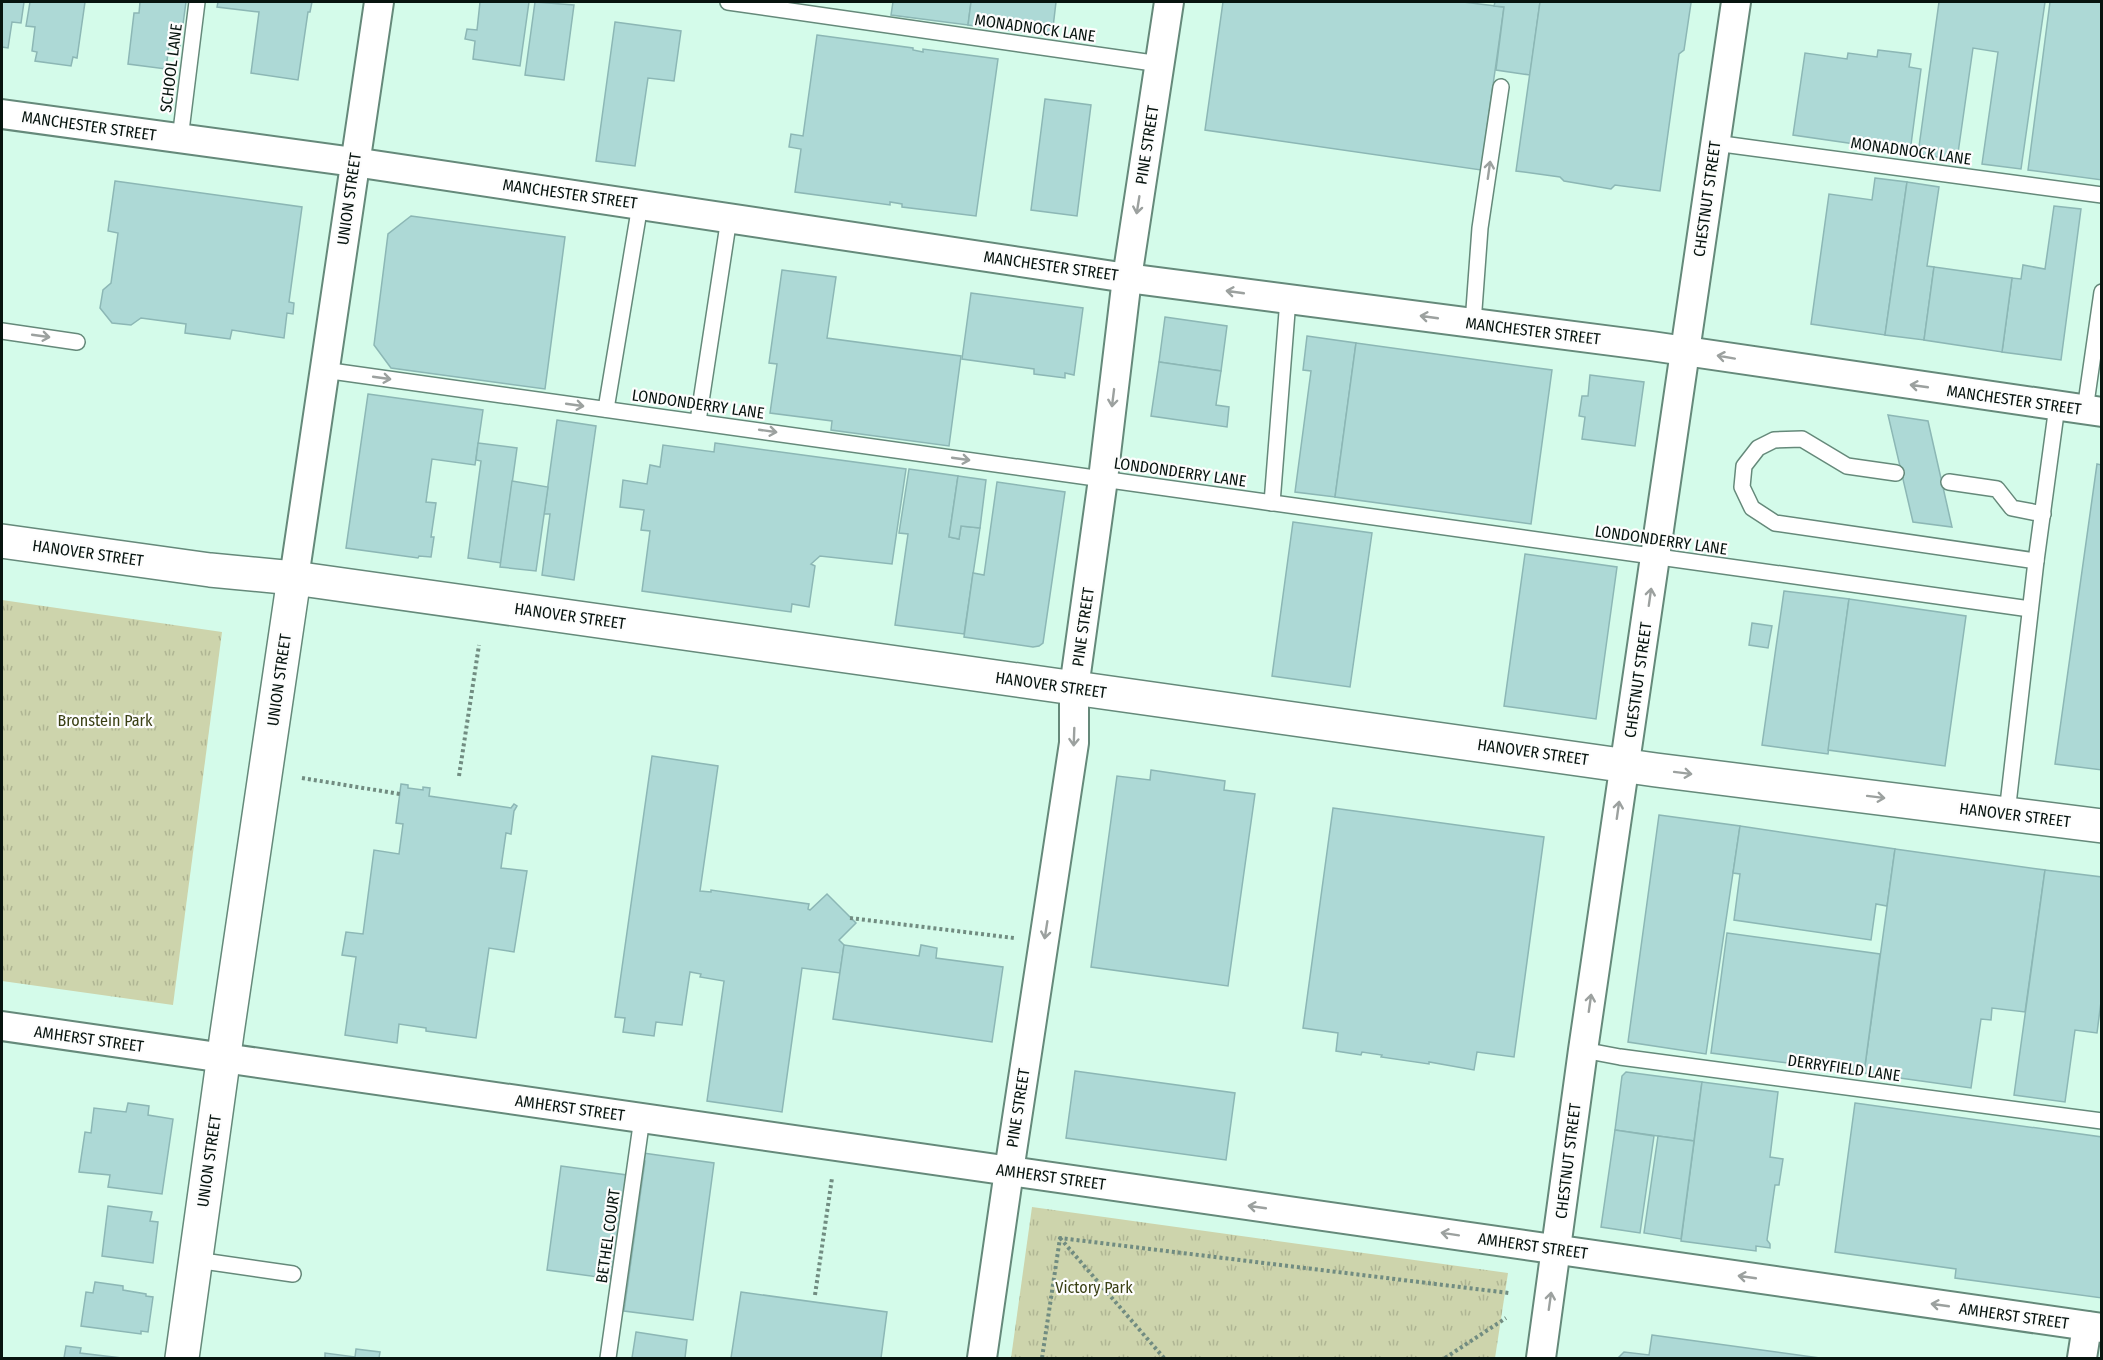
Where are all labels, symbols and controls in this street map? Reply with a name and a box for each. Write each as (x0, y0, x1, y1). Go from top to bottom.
street label: MONADNOCK LANE (974, 10, 1096, 46)
street label: SCHOOL LANE (156, 22, 186, 114)
street label: PINE STREET (1131, 104, 1163, 186)
street label: MANCHESTER STREET (20, 107, 158, 145)
street label: MONADNOCK LANE (1850, 133, 1972, 169)
street label: CHESTNUT STREET (1689, 139, 1725, 258)
street label: UNION STREET (333, 151, 365, 246)
one-way arrow (1483, 160, 1494, 180)
street label: MANCHESTER STREET (501, 175, 639, 213)
one-way arrow (1132, 194, 1143, 214)
street label: MANCHESTER STREET (982, 247, 1120, 285)
one-way arrow (1226, 287, 1246, 298)
one-way arrow (1419, 312, 1439, 323)
street label: MANCHESTER STREET (1464, 313, 1602, 349)
one-way arrow (31, 331, 50, 342)
one-way arrow (1717, 351, 1736, 362)
one-way arrow (371, 372, 391, 383)
one-way arrow (1910, 380, 1929, 391)
street label: MANCHESTER STREET (1945, 381, 2083, 419)
street label: LONDONDERRY LANE (631, 385, 765, 423)
one-way arrow (1107, 388, 1118, 407)
one-way arrow (564, 399, 584, 410)
one-way arrow (758, 426, 777, 437)
one-way arrow (951, 453, 970, 464)
street label: LONDONDERRY LANE (1113, 453, 1247, 491)
street label: LONDONDERRY LANE (1594, 521, 1728, 559)
street label: HANOVER STREET (31, 536, 145, 570)
street label: PINE STREET (1068, 586, 1098, 668)
one-way arrow (1644, 587, 1655, 607)
street label: HANOVER STREET (513, 599, 627, 633)
street label: CHESTNUT STREET (1620, 620, 1656, 739)
street label: UNION STREET (263, 632, 295, 727)
street label: HANOVER STREET (994, 668, 1108, 702)
park label: Bronstein Park (57, 711, 153, 730)
one-way arrow (1068, 727, 1079, 747)
street label: HANOVER STREET (1476, 735, 1590, 769)
one-way arrow (1672, 768, 1692, 779)
one-way arrow (1866, 792, 1886, 803)
street label: HANOVER STREET (1958, 799, 2072, 831)
one-way arrow (1613, 801, 1624, 821)
one-way arrow (1040, 920, 1051, 940)
one-way arrow (1584, 994, 1595, 1014)
street label: AMHERST STREET (33, 1022, 146, 1056)
street label: DERRYFIELD LANE (1787, 1051, 1901, 1085)
street label: PINE STREET (1002, 1067, 1034, 1149)
street label: AMHERST STREET (514, 1091, 627, 1125)
street label: CHESTNUT STREET (1551, 1101, 1585, 1220)
street label: UNION STREET (193, 1113, 225, 1208)
street label: AMHERST STREET (995, 1160, 1108, 1194)
street label: BETHEL COURT (592, 1187, 624, 1284)
one-way arrow (1247, 1201, 1267, 1212)
one-way arrow (1440, 1229, 1460, 1240)
street label: AMHERST STREET (1477, 1229, 1590, 1263)
one-way arrow (1737, 1271, 1757, 1282)
park label: Victory Park (1055, 1278, 1133, 1297)
one-way arrow (1544, 1291, 1555, 1311)
one-way arrow (1930, 1299, 1950, 1310)
street label: AMHERST STREET (1958, 1299, 2071, 1333)

